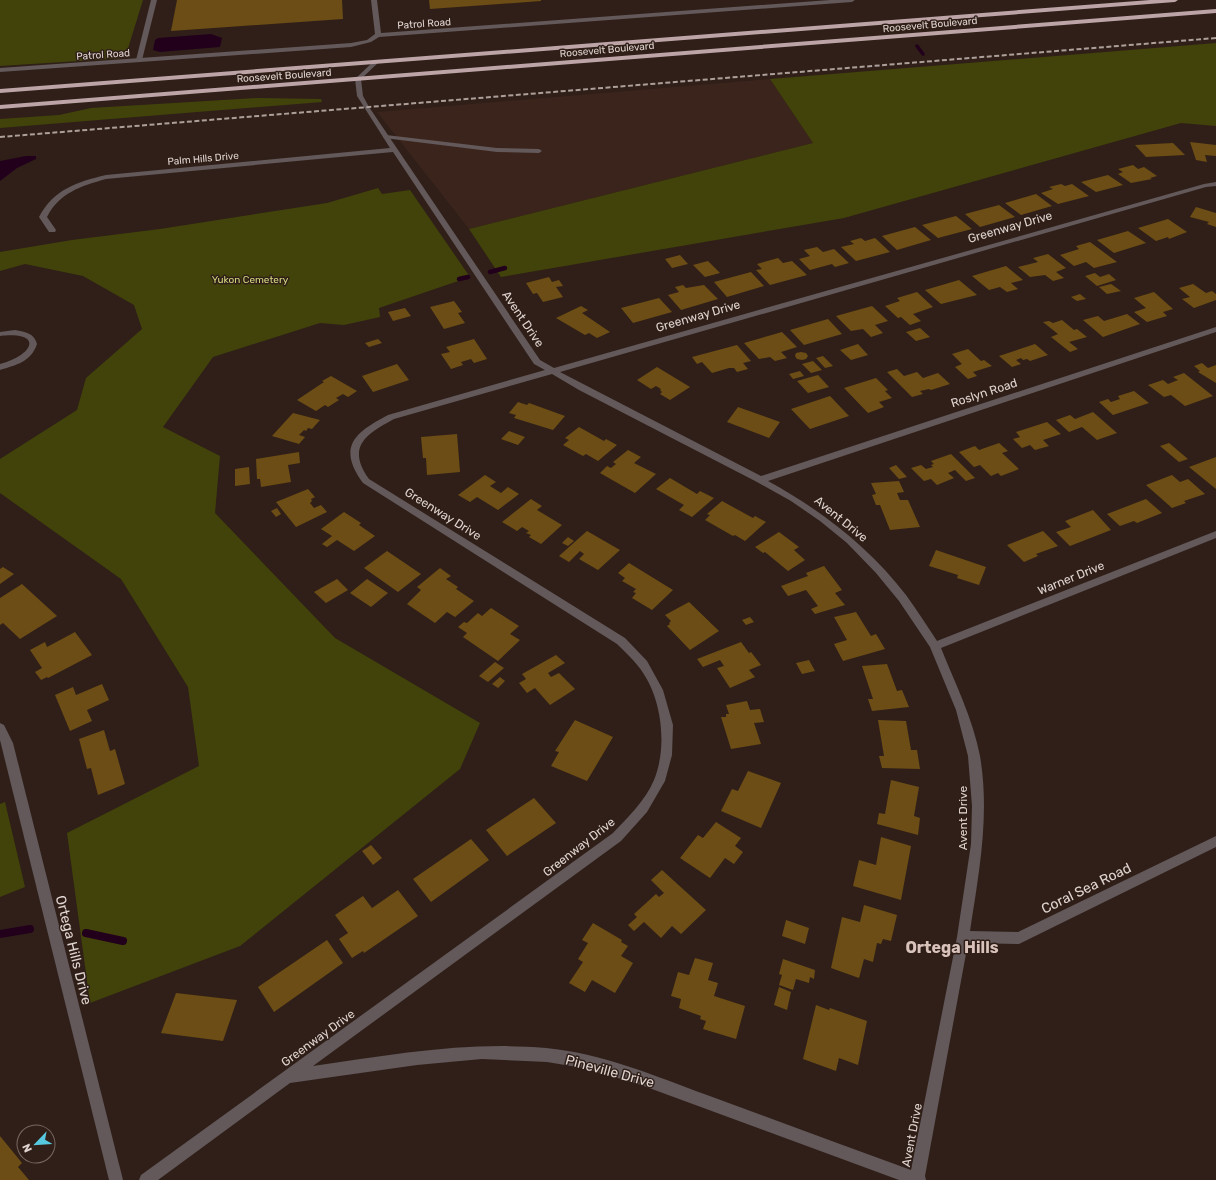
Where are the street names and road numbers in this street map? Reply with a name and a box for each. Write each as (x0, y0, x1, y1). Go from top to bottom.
street label: Roosevelt Boulevard (882, 15, 978, 35)
street label: Patrol Road (397, 16, 451, 32)
street label: Roosevelt Boulevard (559, 40, 655, 60)
street label: Patrol Road (76, 47, 130, 63)
street label: Roosevelt Boulevard (236, 67, 332, 85)
street label: Palm Hills Drive (167, 150, 240, 168)
street label: Greenway Drive (966, 208, 1054, 246)
street label: Avent Drive (499, 288, 547, 350)
street label: Greenway Drive (654, 297, 742, 335)
street label: Roslyn Road (949, 376, 1019, 410)
street label: Greenway Drive (402, 485, 484, 543)
street label: Avent Drive (812, 493, 871, 545)
street label: Warner Drive (1036, 558, 1107, 598)
street label: Avent Drive (956, 785, 970, 850)
street label: Greenway Drive (540, 814, 618, 879)
street label: Coral Sea Road (1038, 859, 1134, 918)
street label: Ortega Hills Drive (52, 894, 95, 1007)
street label: Greenway Drive (279, 1007, 358, 1069)
street label: Pineville Drive (564, 1051, 656, 1092)
street label: Avent Drive (899, 1102, 925, 1168)

